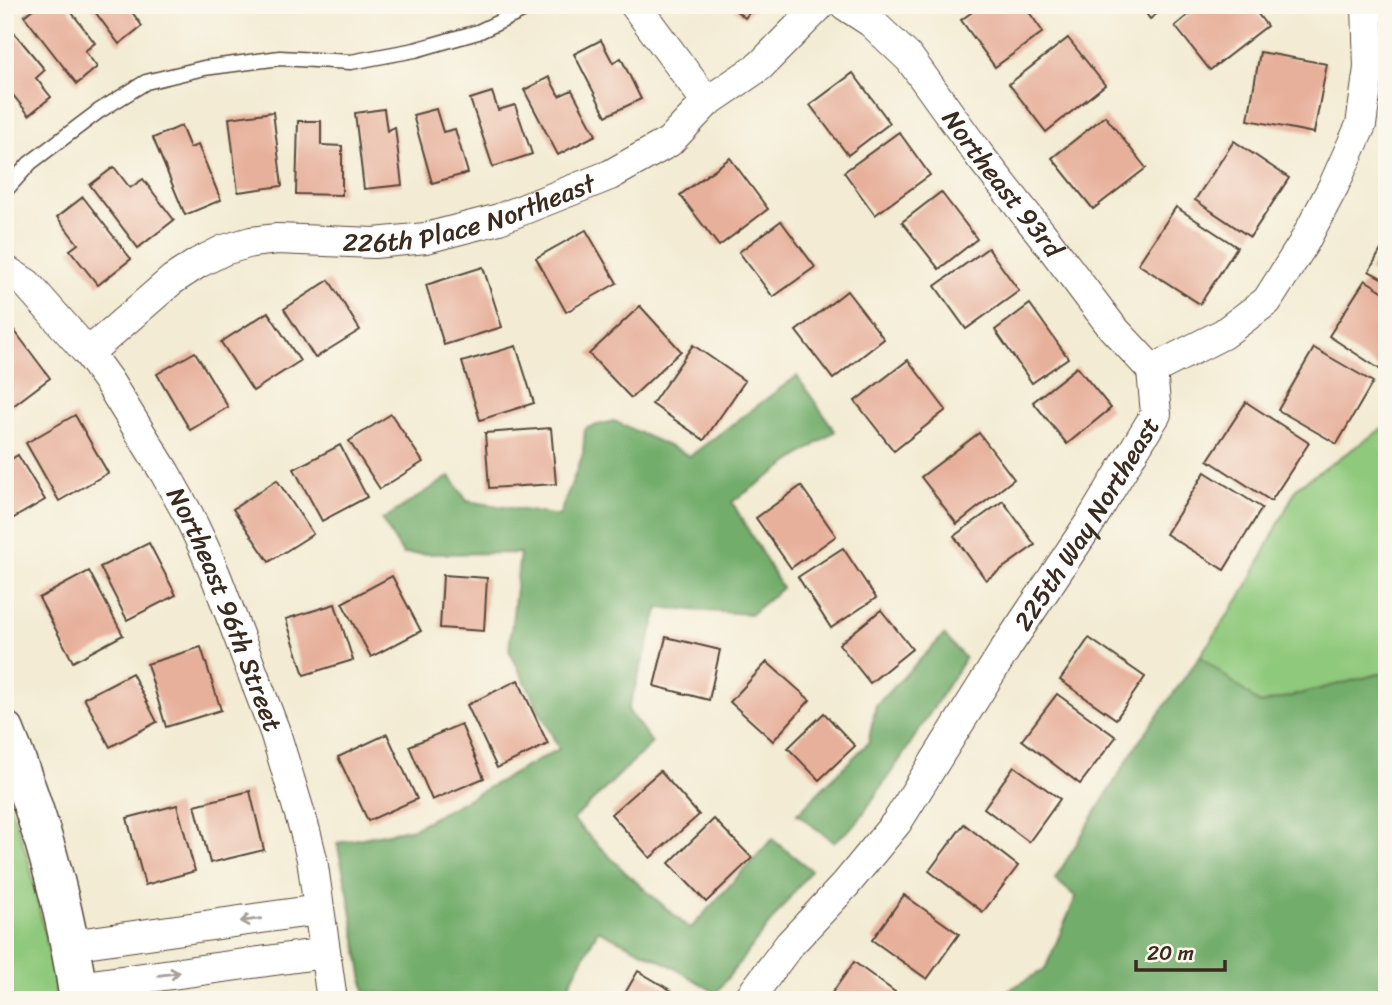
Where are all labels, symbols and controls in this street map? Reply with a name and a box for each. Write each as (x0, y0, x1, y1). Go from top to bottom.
street label: Northeast 93rd (930, 99, 1077, 270)
street label: 226th Place Northeast (342, 160, 604, 266)
street label: 225th Way Northeast (1001, 407, 1172, 640)
street label: Northeast 96th Street (154, 478, 296, 738)
one-way arrow (240, 913, 263, 926)
scale bar (1136, 928, 1226, 972)
text: 20 m (1147, 934, 1194, 972)
one-way arrow (157, 967, 180, 980)

